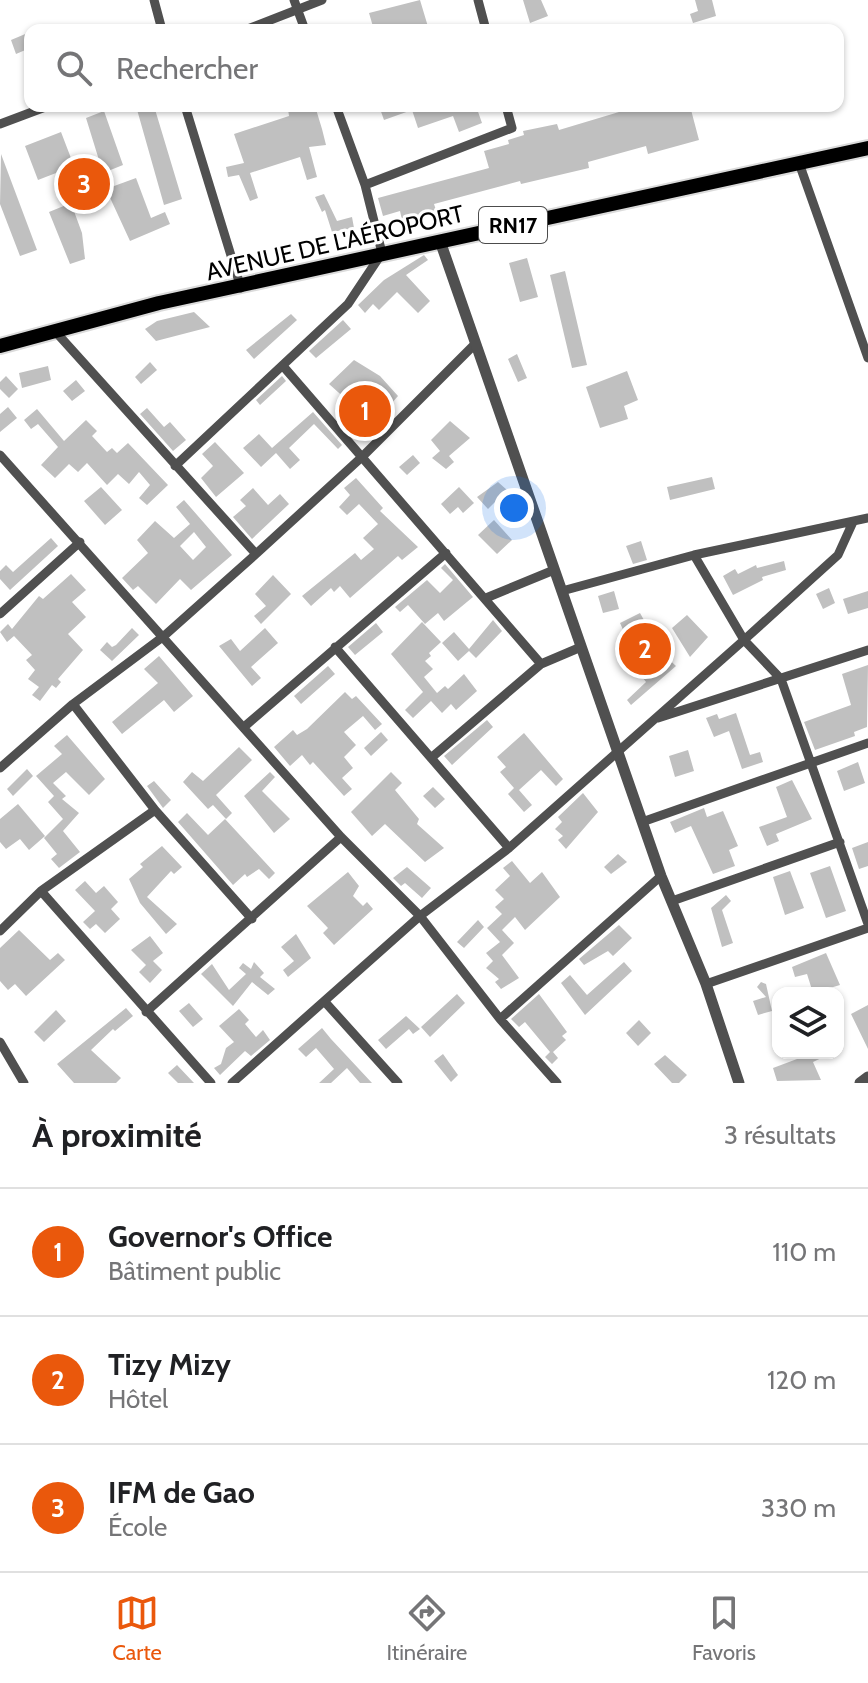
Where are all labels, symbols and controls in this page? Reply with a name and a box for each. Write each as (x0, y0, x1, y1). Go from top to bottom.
search box (24, 24, 844, 112)
icon: search (52, 46, 96, 90)
text: Rechercher (116, 50, 258, 87)
pin: 3 (58, 154, 110, 214)
street label: AVENUE DE L'AÉROPORT (203, 199, 467, 286)
road number: RN17 (479, 207, 547, 243)
pin: 1 (339, 381, 391, 441)
your location (494, 488, 534, 528)
pin: 2 (619, 619, 671, 679)
map controls (772, 987, 844, 1059)
button: layers (772, 987, 844, 1059)
text: À proximité (32, 1114, 202, 1156)
text: 3 résultats (724, 1119, 836, 1151)
text: Governor's Office (108, 1218, 332, 1255)
text: 1 (53, 1236, 63, 1268)
text: 110 m (772, 1236, 836, 1268)
text: Bâtiment public (108, 1255, 281, 1287)
text: Tizy Mizy (108, 1346, 231, 1383)
text: 2 (51, 1364, 65, 1396)
text: 120 m (767, 1364, 836, 1396)
text: Hôtel (108, 1383, 168, 1415)
text: IFM de Gao (108, 1474, 255, 1511)
text: 3 (51, 1492, 65, 1524)
text: 330 m (761, 1492, 836, 1524)
text: École (108, 1511, 167, 1543)
tab: Carte (112, 1591, 162, 1666)
tab: Itinéraire (386, 1591, 467, 1666)
tab: Favoris (692, 1591, 756, 1666)

